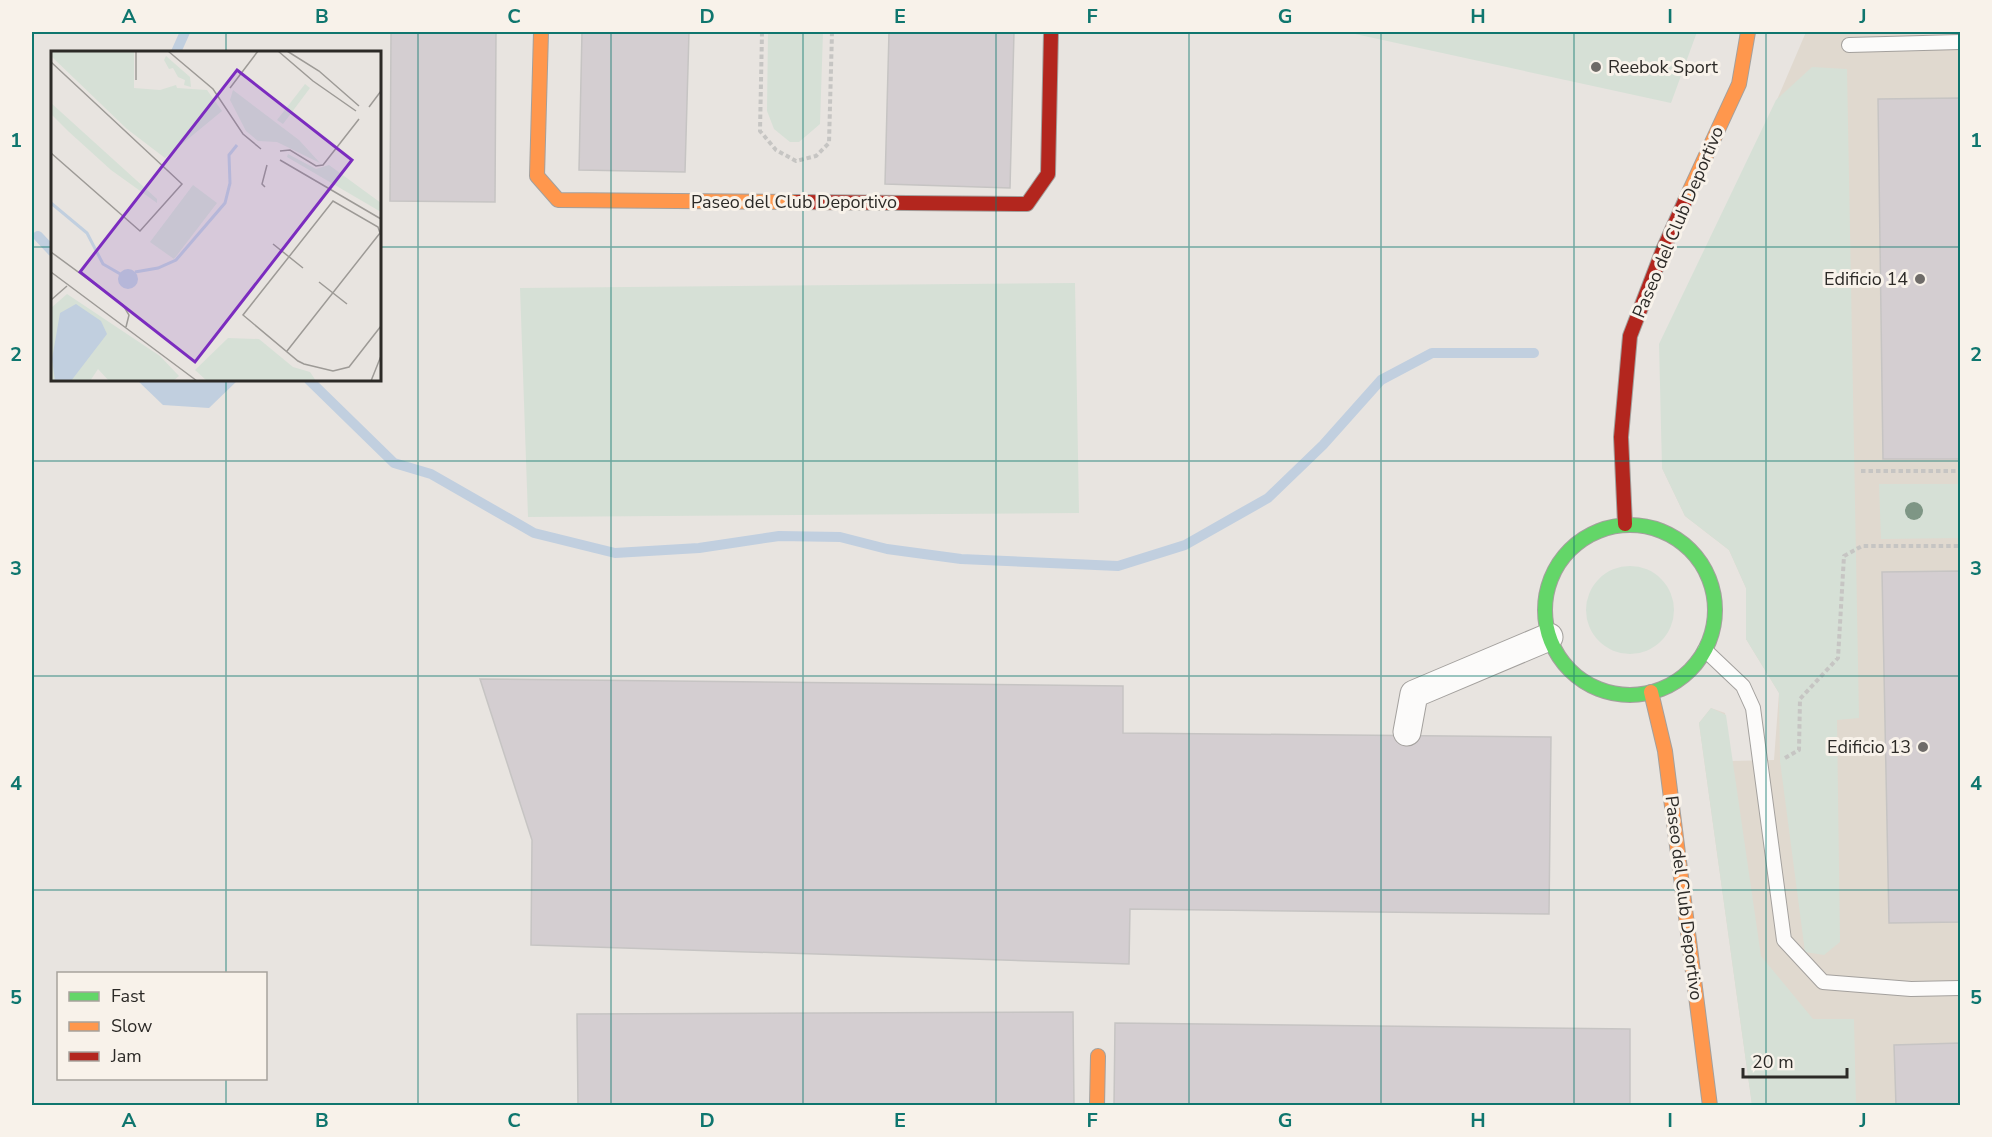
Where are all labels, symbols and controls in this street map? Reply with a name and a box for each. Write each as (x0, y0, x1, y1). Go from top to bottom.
text: A (122, 3, 137, 30)
text: B (315, 3, 329, 30)
text: C (507, 3, 521, 30)
text: D (699, 3, 715, 30)
text: E (894, 3, 906, 30)
text: F (1086, 3, 1098, 30)
text: G (1278, 3, 1292, 30)
text: H (1470, 3, 1486, 30)
text: I (1667, 3, 1673, 30)
text: J (1858, 3, 1867, 30)
inset map (51, 51, 381, 381)
place label: Reebok Sport (1608, 55, 1719, 79)
marker: Reebok Sport (1589, 60, 1603, 74)
street label: Paseo del Club Deportivo (1627, 122, 1729, 322)
text: 1 (10, 127, 22, 154)
text: 1 (1970, 127, 1982, 154)
street label: Paseo del Club Deportivo (691, 190, 897, 214)
place label: Edificio 14 (1824, 267, 1908, 291)
marker: Edificio 14 (1913, 272, 1927, 286)
text: 2 (10, 341, 22, 368)
text: 2 (1970, 341, 1982, 368)
text: 3 (10, 555, 22, 582)
text: 3 (1970, 555, 1982, 582)
place label: Edificio 13 (1827, 735, 1911, 759)
marker: Edificio 13 (1916, 740, 1930, 754)
text: 4 (10, 770, 22, 797)
text: 4 (1970, 770, 1982, 797)
street label: Paseo del Club Deportivo (1660, 794, 1708, 1002)
legend (57, 972, 267, 1080)
text: 5 (10, 984, 22, 1011)
text: Fast (111, 984, 146, 1008)
text: 5 (1970, 984, 1982, 1011)
text: Slow (111, 1014, 152, 1038)
scale bar (1743, 1041, 1846, 1079)
text: Jam (110, 1044, 142, 1068)
text: 20 m (1752, 1050, 1794, 1074)
text: A (122, 1107, 137, 1134)
text: B (315, 1107, 329, 1134)
text: C (507, 1107, 521, 1134)
text: D (699, 1107, 715, 1134)
text: E (894, 1107, 906, 1134)
text: F (1086, 1107, 1098, 1134)
text: G (1278, 1107, 1292, 1134)
text: H (1470, 1107, 1486, 1134)
text: I (1667, 1107, 1673, 1134)
text: J (1858, 1107, 1867, 1134)

